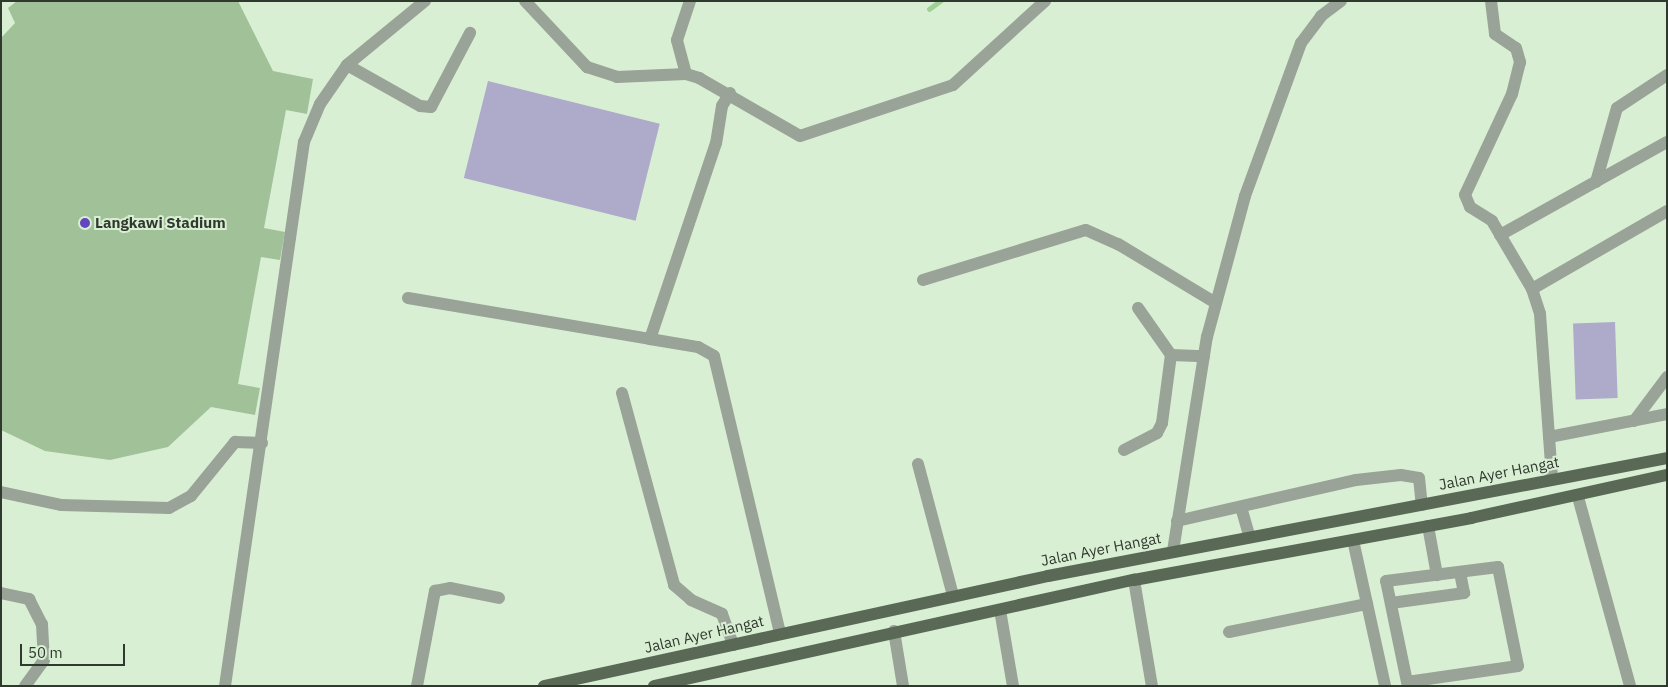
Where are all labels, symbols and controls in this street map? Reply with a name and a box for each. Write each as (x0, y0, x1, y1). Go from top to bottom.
place label: Langkawi Stadium (95, 214, 226, 232)
marker: Langkawi Stadium (79, 217, 91, 229)
street label: Jalan Ayer Hangat (1437, 453, 1561, 493)
street label: Jalan Ayer Hangat (1039, 529, 1163, 569)
street label: Jalan Ayer Hangat (642, 611, 766, 657)
scale bar (22, 634, 128, 666)
text: 50 m (28, 643, 63, 662)

